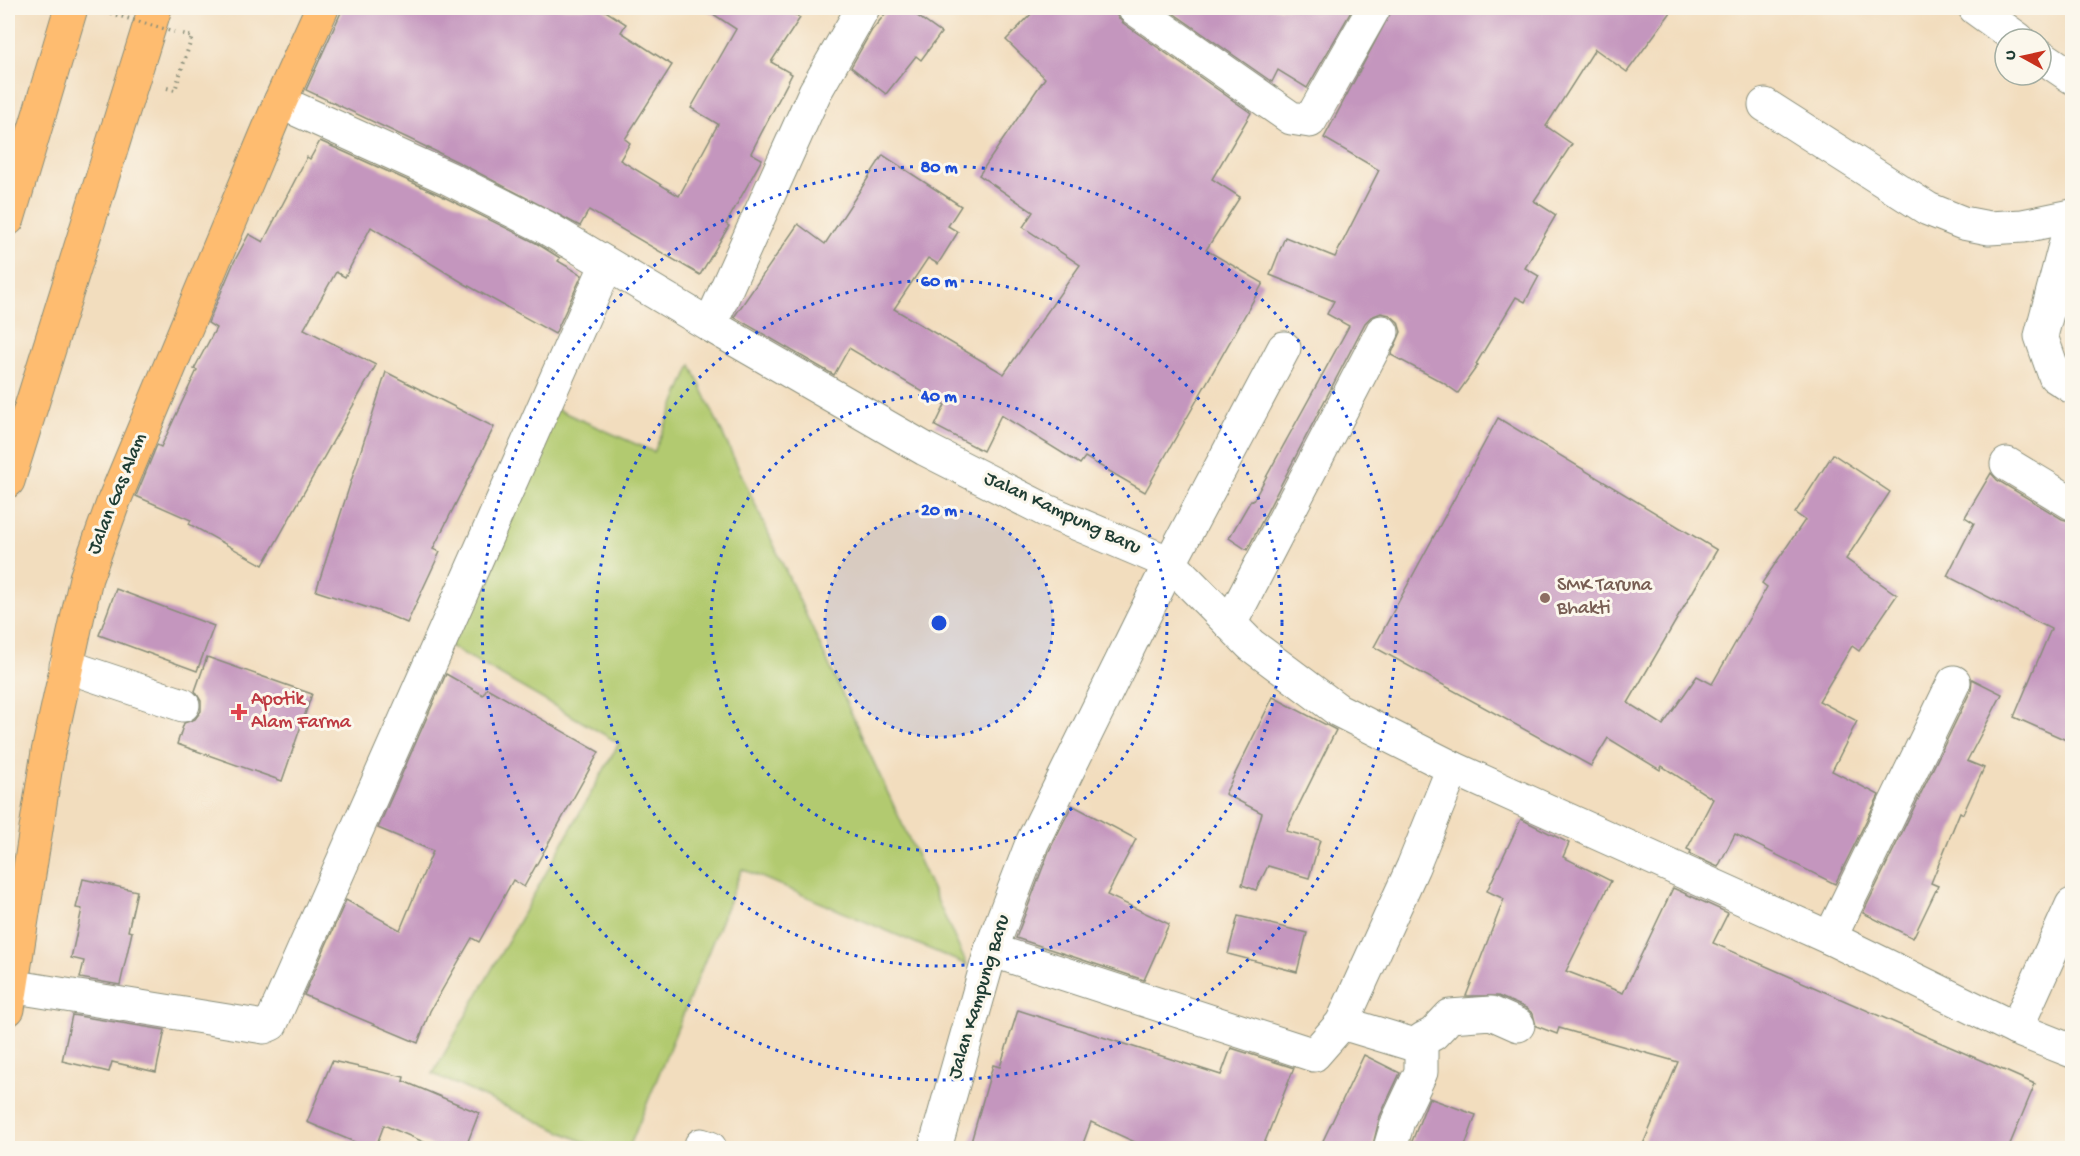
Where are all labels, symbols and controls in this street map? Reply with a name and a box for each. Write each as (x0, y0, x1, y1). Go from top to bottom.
north arrow (1993, 27, 2053, 87)
text: U (2002, 49, 2022, 61)
text: 80 m (920, 158, 958, 179)
text: 60 m (921, 272, 957, 293)
text: 40 m (920, 387, 957, 408)
street label: Jalan Gas Alam (83, 430, 153, 558)
street label: Jalan Kampung Baru (980, 468, 1145, 561)
text: 20 m (921, 501, 957, 522)
place label: SMK Taruna Bhakti (1556, 575, 1653, 621)
marker: SMK Taruna Bhakti (1538, 591, 1552, 605)
centre of rings (929, 613, 949, 633)
place label: Apotik Alam Farma (251, 689, 352, 735)
marker: Apotik Alam Farma (232, 705, 246, 719)
street label: Jalan Kampung Baru (944, 912, 1016, 1082)

